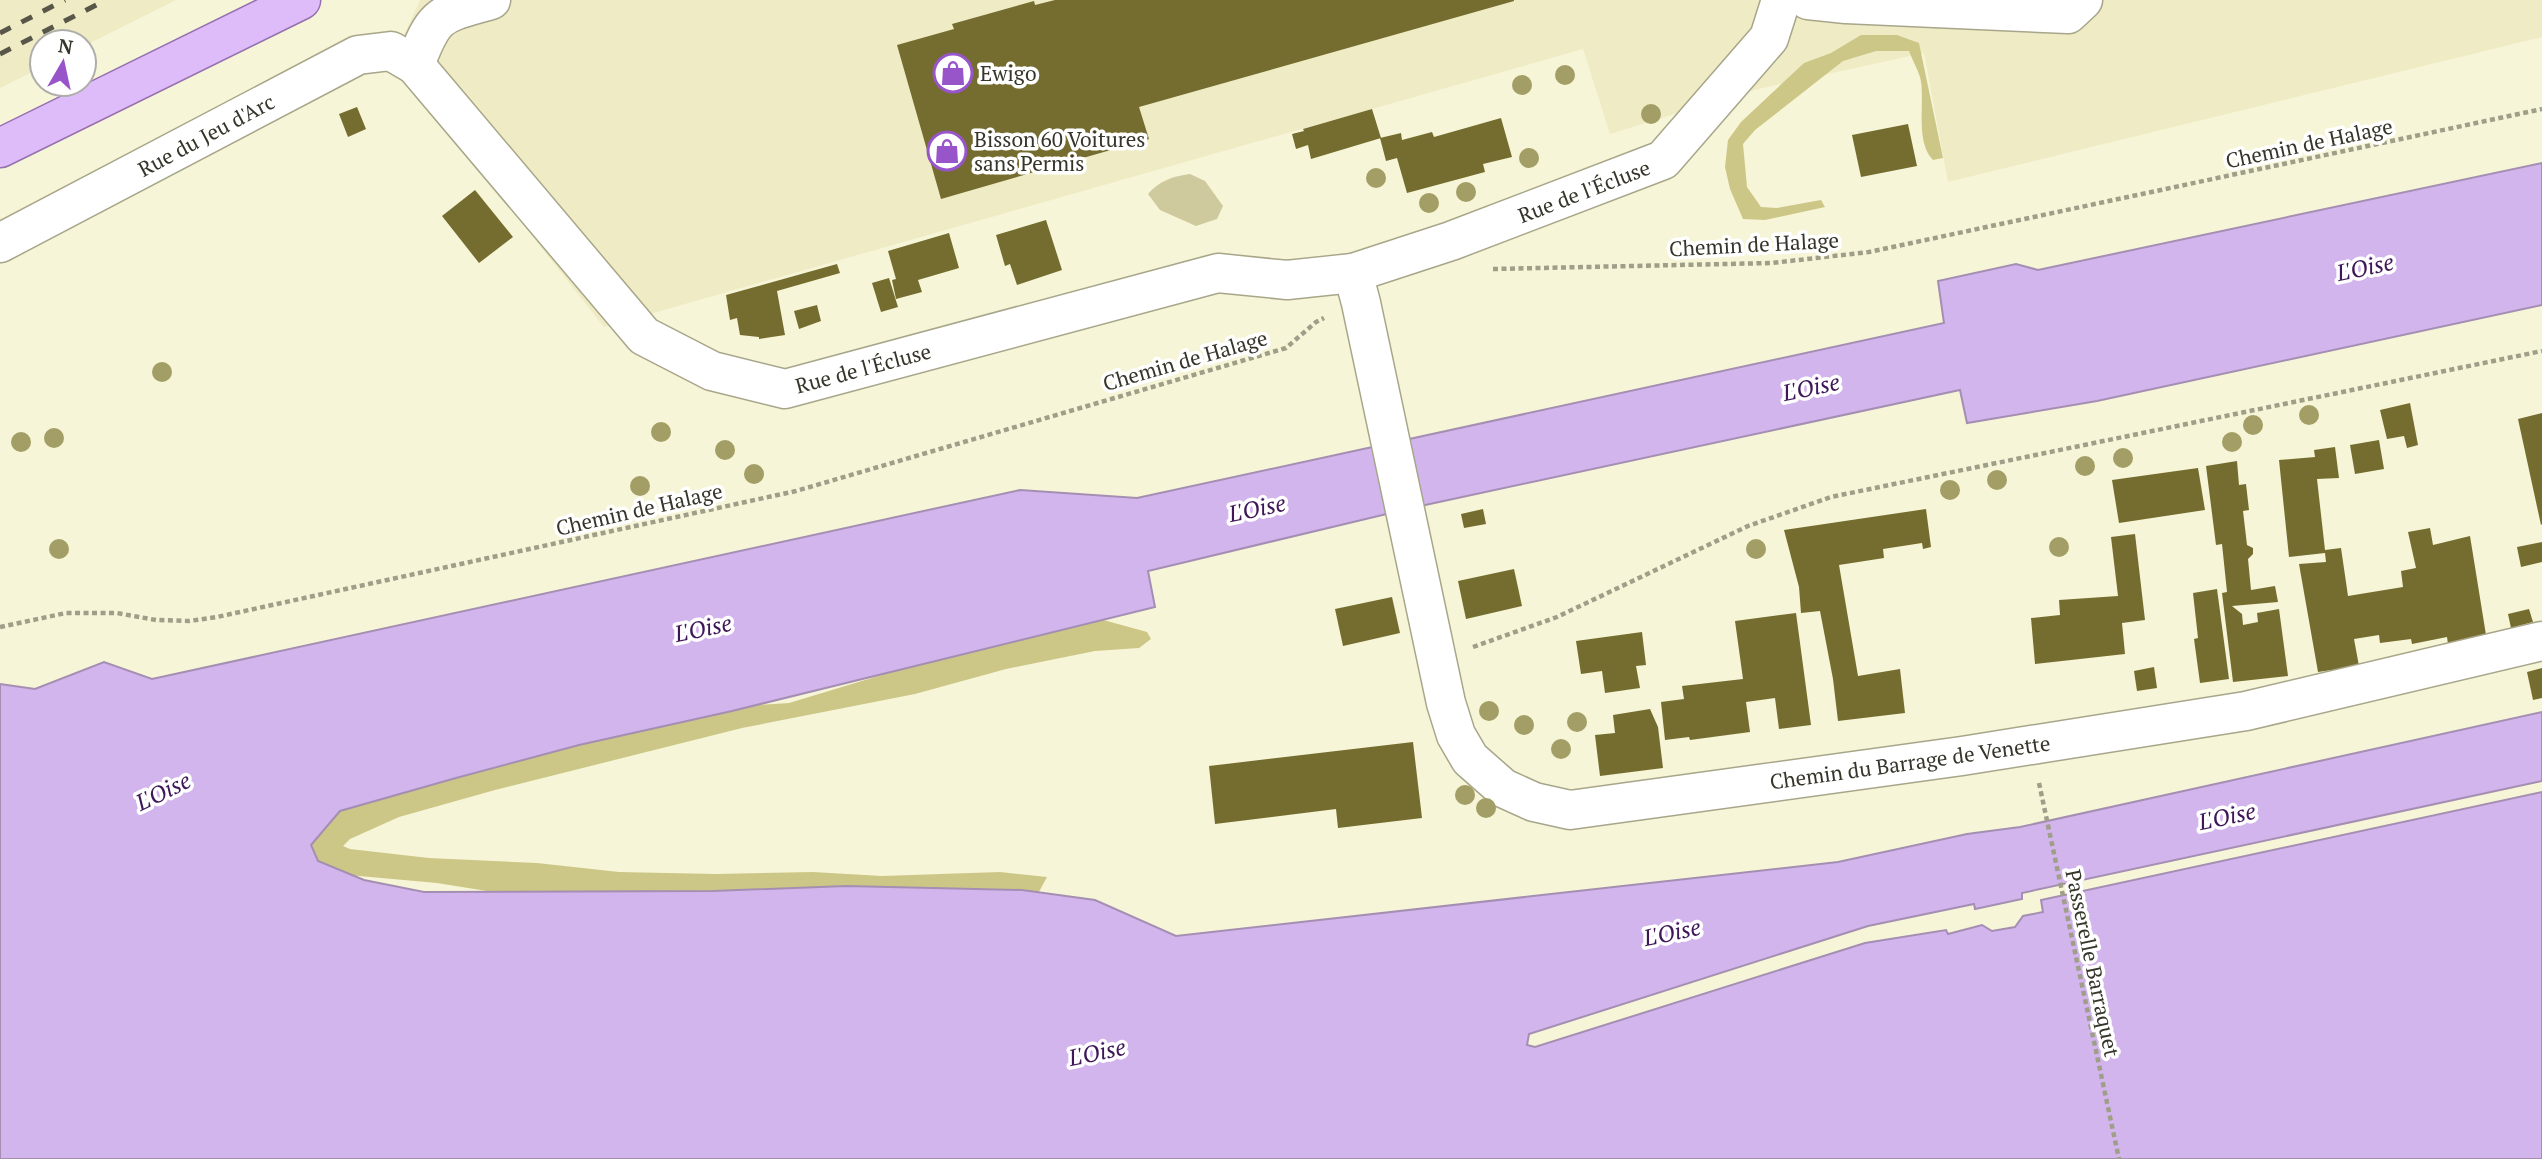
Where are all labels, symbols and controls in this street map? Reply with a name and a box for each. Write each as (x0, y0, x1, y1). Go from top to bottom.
north arrow (28, 28, 98, 98)
text: N (57, 32, 75, 59)
shop icon: Ewigo (932, 52, 974, 94)
place label: Ewigo (980, 59, 1037, 87)
street label: Rue du Jeu d'Arc (133, 87, 279, 183)
street label: Chemin de Halage (2223, 112, 2395, 174)
place label: Bisson 60 Voitures sans Permis (974, 125, 1145, 177)
shop icon: Bisson 60 Voitures sans Permis (926, 130, 968, 172)
street label: Rue de l'Écluse (1514, 153, 1654, 229)
street label: Chemin de Halage (1668, 226, 1840, 262)
water label: L'Oise (2332, 246, 2397, 288)
street label: Chemin de Halage (1099, 323, 1271, 397)
street label: Rue de l'Écluse (792, 336, 934, 400)
water label: L'Oise (1778, 366, 1843, 408)
street label: Chemin de Halage (553, 476, 725, 542)
water label: L'Oise (1224, 487, 1289, 529)
water label: L'Oise (670, 607, 735, 649)
street label: Chemin du Barrage de Venette (1768, 728, 2052, 796)
water label: L'Oise (129, 764, 196, 818)
water label: L'Oise (2194, 795, 2259, 837)
street label: Passerelle Barraquet (2059, 867, 2127, 1060)
water label: L'Oise (1639, 911, 1704, 953)
water label: L'Oise (1064, 1031, 1129, 1073)

